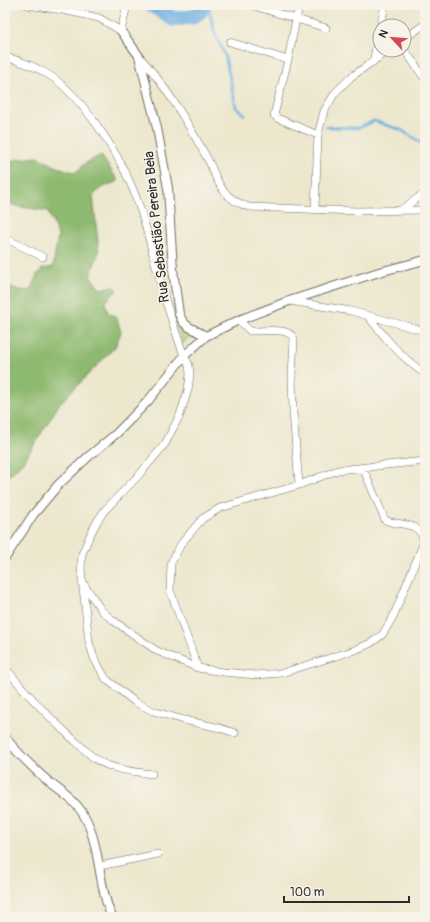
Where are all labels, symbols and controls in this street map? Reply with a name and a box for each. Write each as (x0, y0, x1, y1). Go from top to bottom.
north arrow (372, 18, 412, 58)
text: N (376, 27, 391, 40)
street label: Rua Sebastião Pereira Beia (140, 150, 173, 304)
scale bar (284, 878, 409, 904)
text: 100 m (290, 885, 325, 900)

